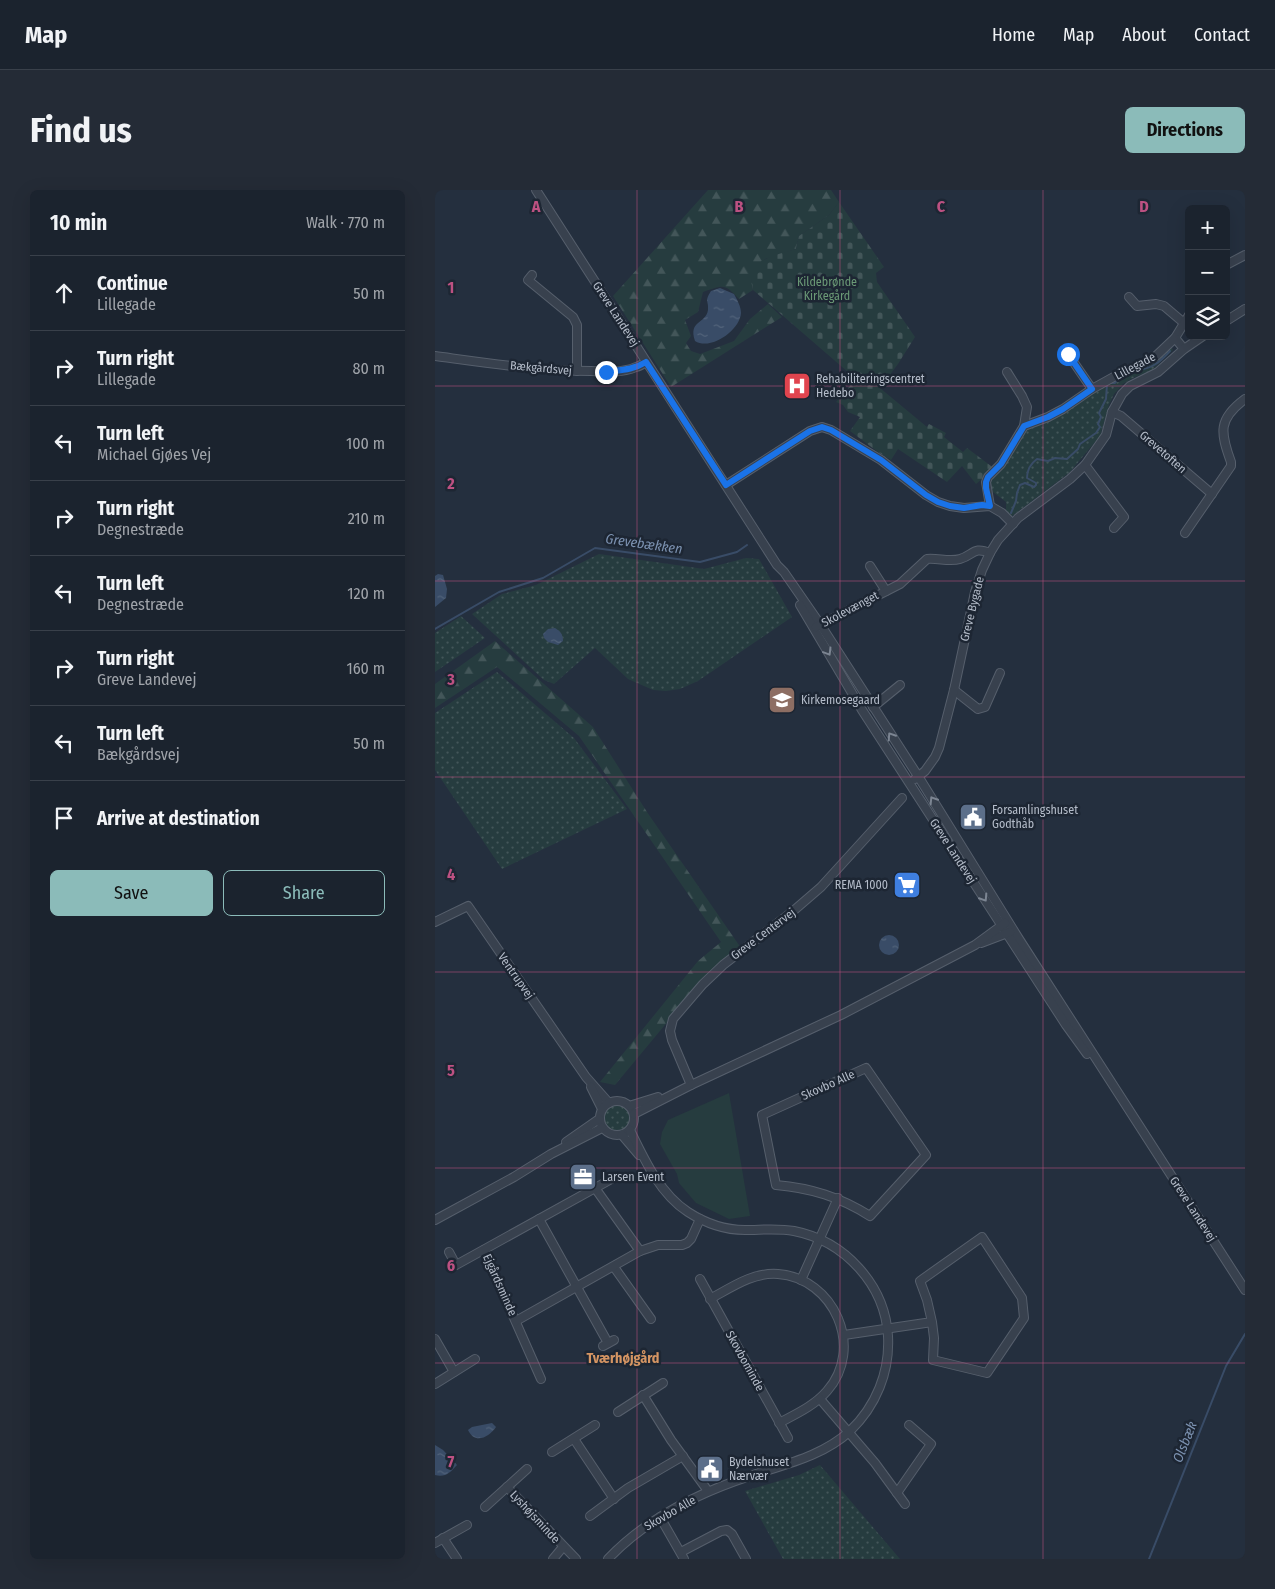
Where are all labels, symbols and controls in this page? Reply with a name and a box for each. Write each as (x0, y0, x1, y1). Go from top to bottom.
text: Map (25, 21, 67, 49)
text: Home (992, 24, 1035, 46)
text: Map (1063, 24, 1094, 46)
text: About (1122, 24, 1166, 46)
text: Contact (1194, 24, 1250, 46)
button: Directions (1125, 107, 1245, 153)
text: Find us (30, 109, 132, 151)
text: A (531, 197, 541, 216)
text: B (735, 197, 744, 216)
text: C (937, 197, 946, 216)
text: D (1139, 197, 1149, 216)
map controls (1185, 205, 1230, 340)
button: + (1185, 205, 1230, 250)
text: 10 min (50, 210, 107, 236)
text: Walk · 770 m (306, 213, 385, 232)
button: − (1185, 250, 1230, 295)
text: Continue (97, 272, 168, 295)
park label: Kildebrønde Kirkegård (797, 275, 857, 303)
text: 1 (448, 278, 454, 297)
icon: ahead (50, 279, 78, 307)
street label: Greve Landevej (590, 279, 642, 349)
text: 50 m (353, 284, 385, 303)
text: Lillegade (97, 295, 156, 314)
button: layers (1185, 295, 1230, 340)
route start (1057, 343, 1080, 366)
text: Turn right (97, 347, 174, 370)
street label: Lillegade (1112, 349, 1158, 383)
icon: right (50, 354, 78, 382)
street label: Bækgårdsvej (509, 358, 573, 378)
text: 80 m (353, 359, 385, 378)
route end (595, 361, 618, 384)
text: Lillegade (97, 370, 156, 389)
hospital icon: Rehabiliteringscentret Hedebo (782, 371, 812, 401)
place label: Rehabiliteringscentret Hedebo (816, 372, 925, 400)
text: Turn left (97, 422, 164, 445)
street label: Grevetoften (1137, 428, 1189, 476)
icon: left (50, 429, 78, 457)
text: 100 m (346, 434, 385, 453)
text: Michael Gjøes Vej (97, 445, 211, 464)
text: 2 (446, 474, 455, 493)
text: Turn right (97, 497, 174, 520)
icon: right (50, 504, 78, 532)
text: 210 m (348, 509, 385, 528)
text: Degnestræde (97, 520, 184, 539)
water label: Grevebækken (605, 530, 683, 558)
text: Turn left (97, 572, 164, 595)
street label: Greve Bygade (957, 575, 987, 643)
icon: left (50, 579, 78, 607)
text: 120 m (347, 584, 385, 603)
street label: Skolevænget (819, 588, 881, 630)
text: Degnestræde (97, 595, 184, 614)
text: Turn right (97, 647, 174, 670)
one-way arrow (821, 647, 831, 656)
icon: right (50, 654, 78, 682)
text: 160 m (346, 659, 385, 678)
text: Greve Landevej (97, 670, 197, 689)
text: 3 (446, 670, 455, 689)
school or university icon: Kirkemosegaard (767, 685, 797, 715)
place label: Kirkemosegaard (801, 693, 880, 707)
text: Turn left (97, 722, 164, 745)
icon: left (50, 729, 78, 757)
one-way arrow (888, 732, 898, 741)
text: 50 m (353, 734, 385, 753)
text: Bækgårdsvej (97, 745, 180, 764)
one-way arrow (929, 797, 939, 806)
public building icon: Forsamlingshuset Godthåb (958, 802, 988, 832)
place label: Forsamlingshuset Godthåb (992, 803, 1078, 831)
icon: arrive (50, 804, 78, 832)
text: Arrive at destination (97, 807, 260, 830)
street label: Greve Landevej (927, 816, 979, 886)
text: 4 (447, 865, 455, 884)
button: Save (50, 870, 213, 916)
button: Share (223, 870, 385, 916)
supermarket icon: REMA 1000 (892, 870, 922, 900)
place label: REMA 1000 (835, 878, 888, 892)
one-way arrow (978, 892, 987, 902)
street label: Greve Centervej (728, 905, 798, 963)
street label: Ventrupvej (495, 950, 537, 1002)
text: 5 (447, 1061, 455, 1080)
street label: Skovbo Alle (799, 1067, 857, 1103)
office icon: Larsen Event (568, 1162, 598, 1192)
place label: Larsen Event (602, 1170, 664, 1184)
street label: Greve Landevej (1167, 1174, 1219, 1244)
street label: Ejgårdsminde (480, 1252, 520, 1318)
text: 6 (447, 1256, 455, 1275)
street label: Skovbominde (723, 1328, 767, 1394)
district label: Tværhøjgård (587, 1350, 660, 1367)
water label: Olsbæk (1169, 1419, 1201, 1465)
text: 7 (448, 1452, 455, 1471)
public building icon: Bydelshuset Nærvær (695, 1454, 725, 1484)
place label: Bydelshuset Nærvær (729, 1455, 789, 1483)
street label: Lyshøjsminde (507, 1488, 563, 1546)
street label: Skovbo Alle (642, 1493, 698, 1533)

